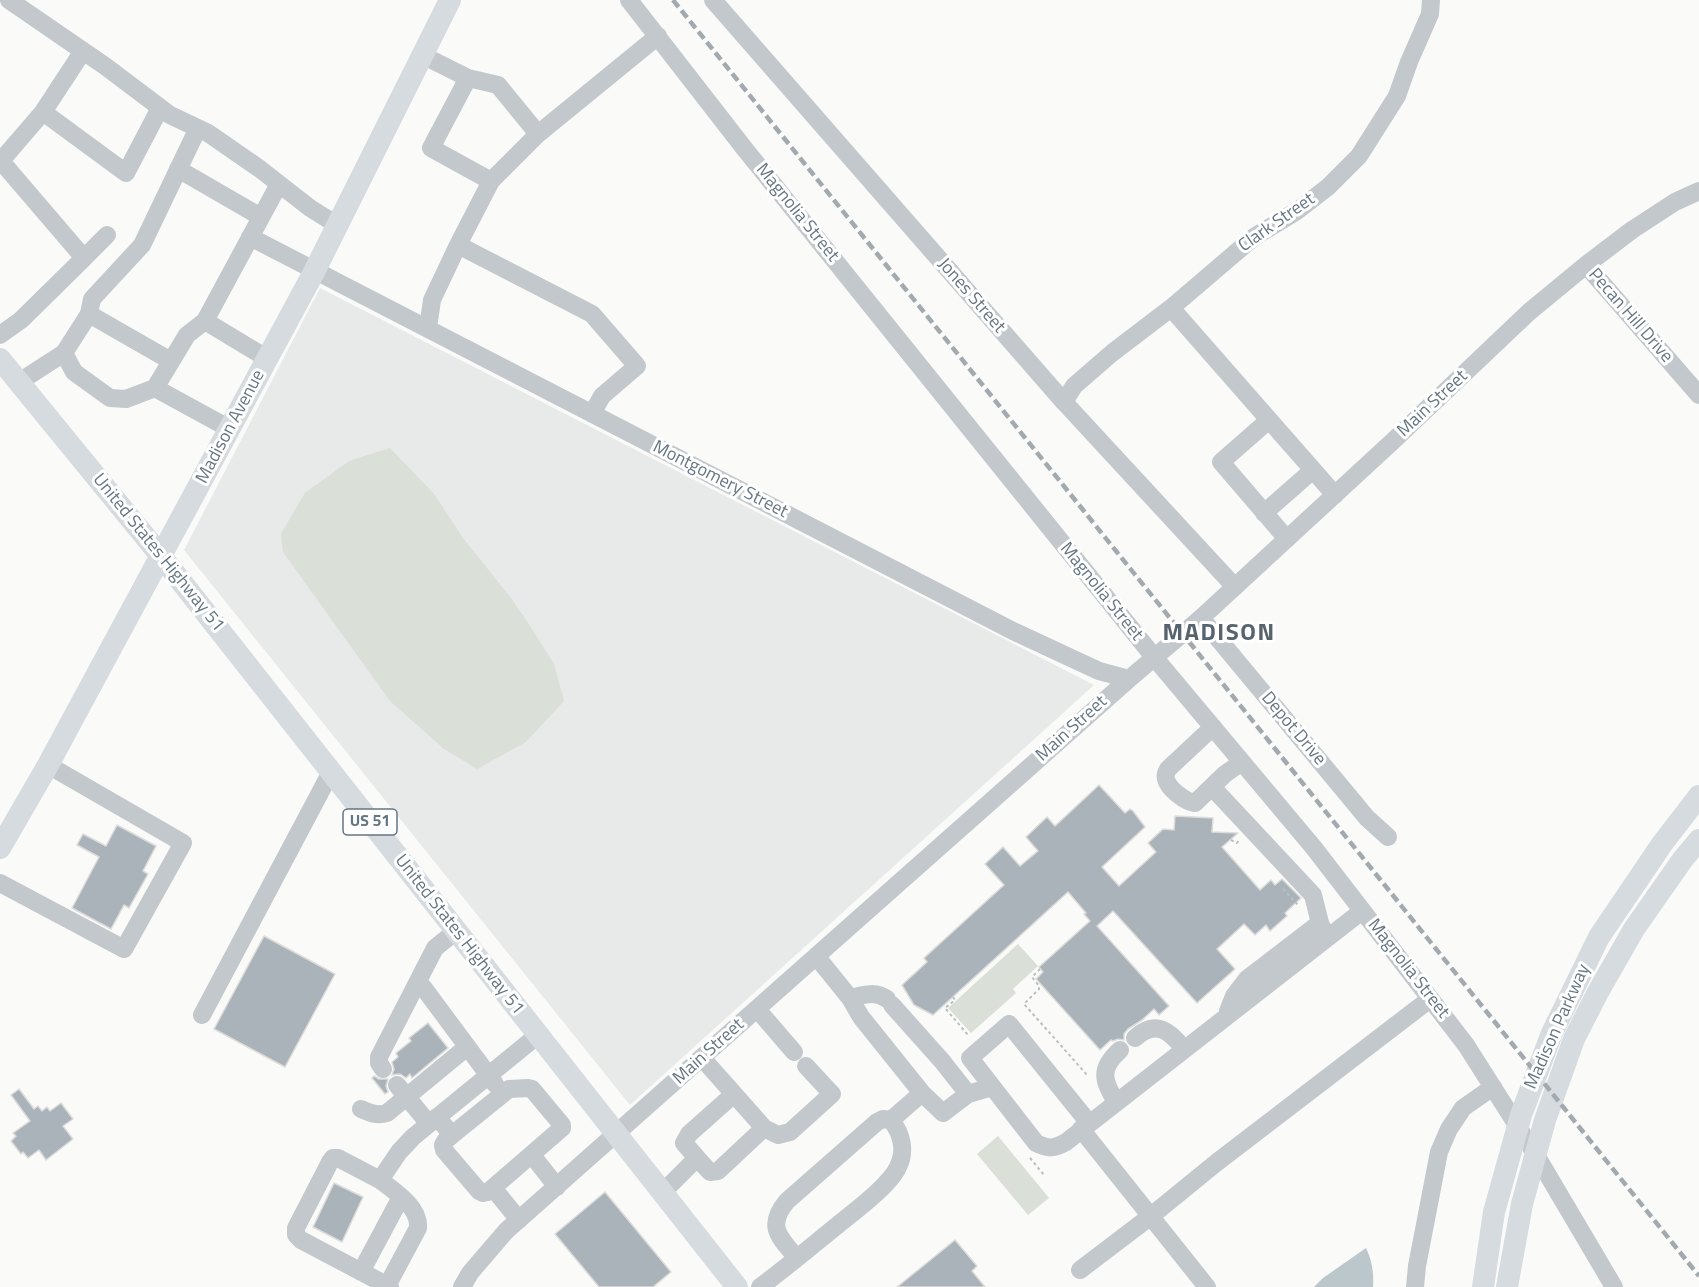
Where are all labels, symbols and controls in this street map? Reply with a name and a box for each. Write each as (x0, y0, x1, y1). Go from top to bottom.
street label: Magnolia Street (751, 160, 843, 266)
street label: Clark Street (1235, 189, 1319, 257)
street label: Jones Street (933, 254, 1009, 338)
street label: Pecan Hill Drive (1583, 264, 1677, 368)
street label: Main Street (1393, 366, 1473, 442)
street label: Madison Avenue (192, 367, 270, 487)
street label: Montgomery Street (649, 437, 791, 523)
street label: United States Highway 51 (88, 470, 228, 636)
street label: Magnolia Street (1055, 539, 1147, 645)
district label: MADISON (1162, 620, 1276, 648)
street label: Depot Drive (1256, 688, 1330, 770)
street label: Main Street (1032, 691, 1112, 767)
road number: US 51 (343, 809, 397, 835)
street label: United States Highway 51 (390, 851, 528, 1019)
street label: Magnolia Street (1363, 915, 1453, 1023)
street label: Madison Parkway (1521, 961, 1595, 1093)
street label: Main Street (669, 1014, 749, 1090)

